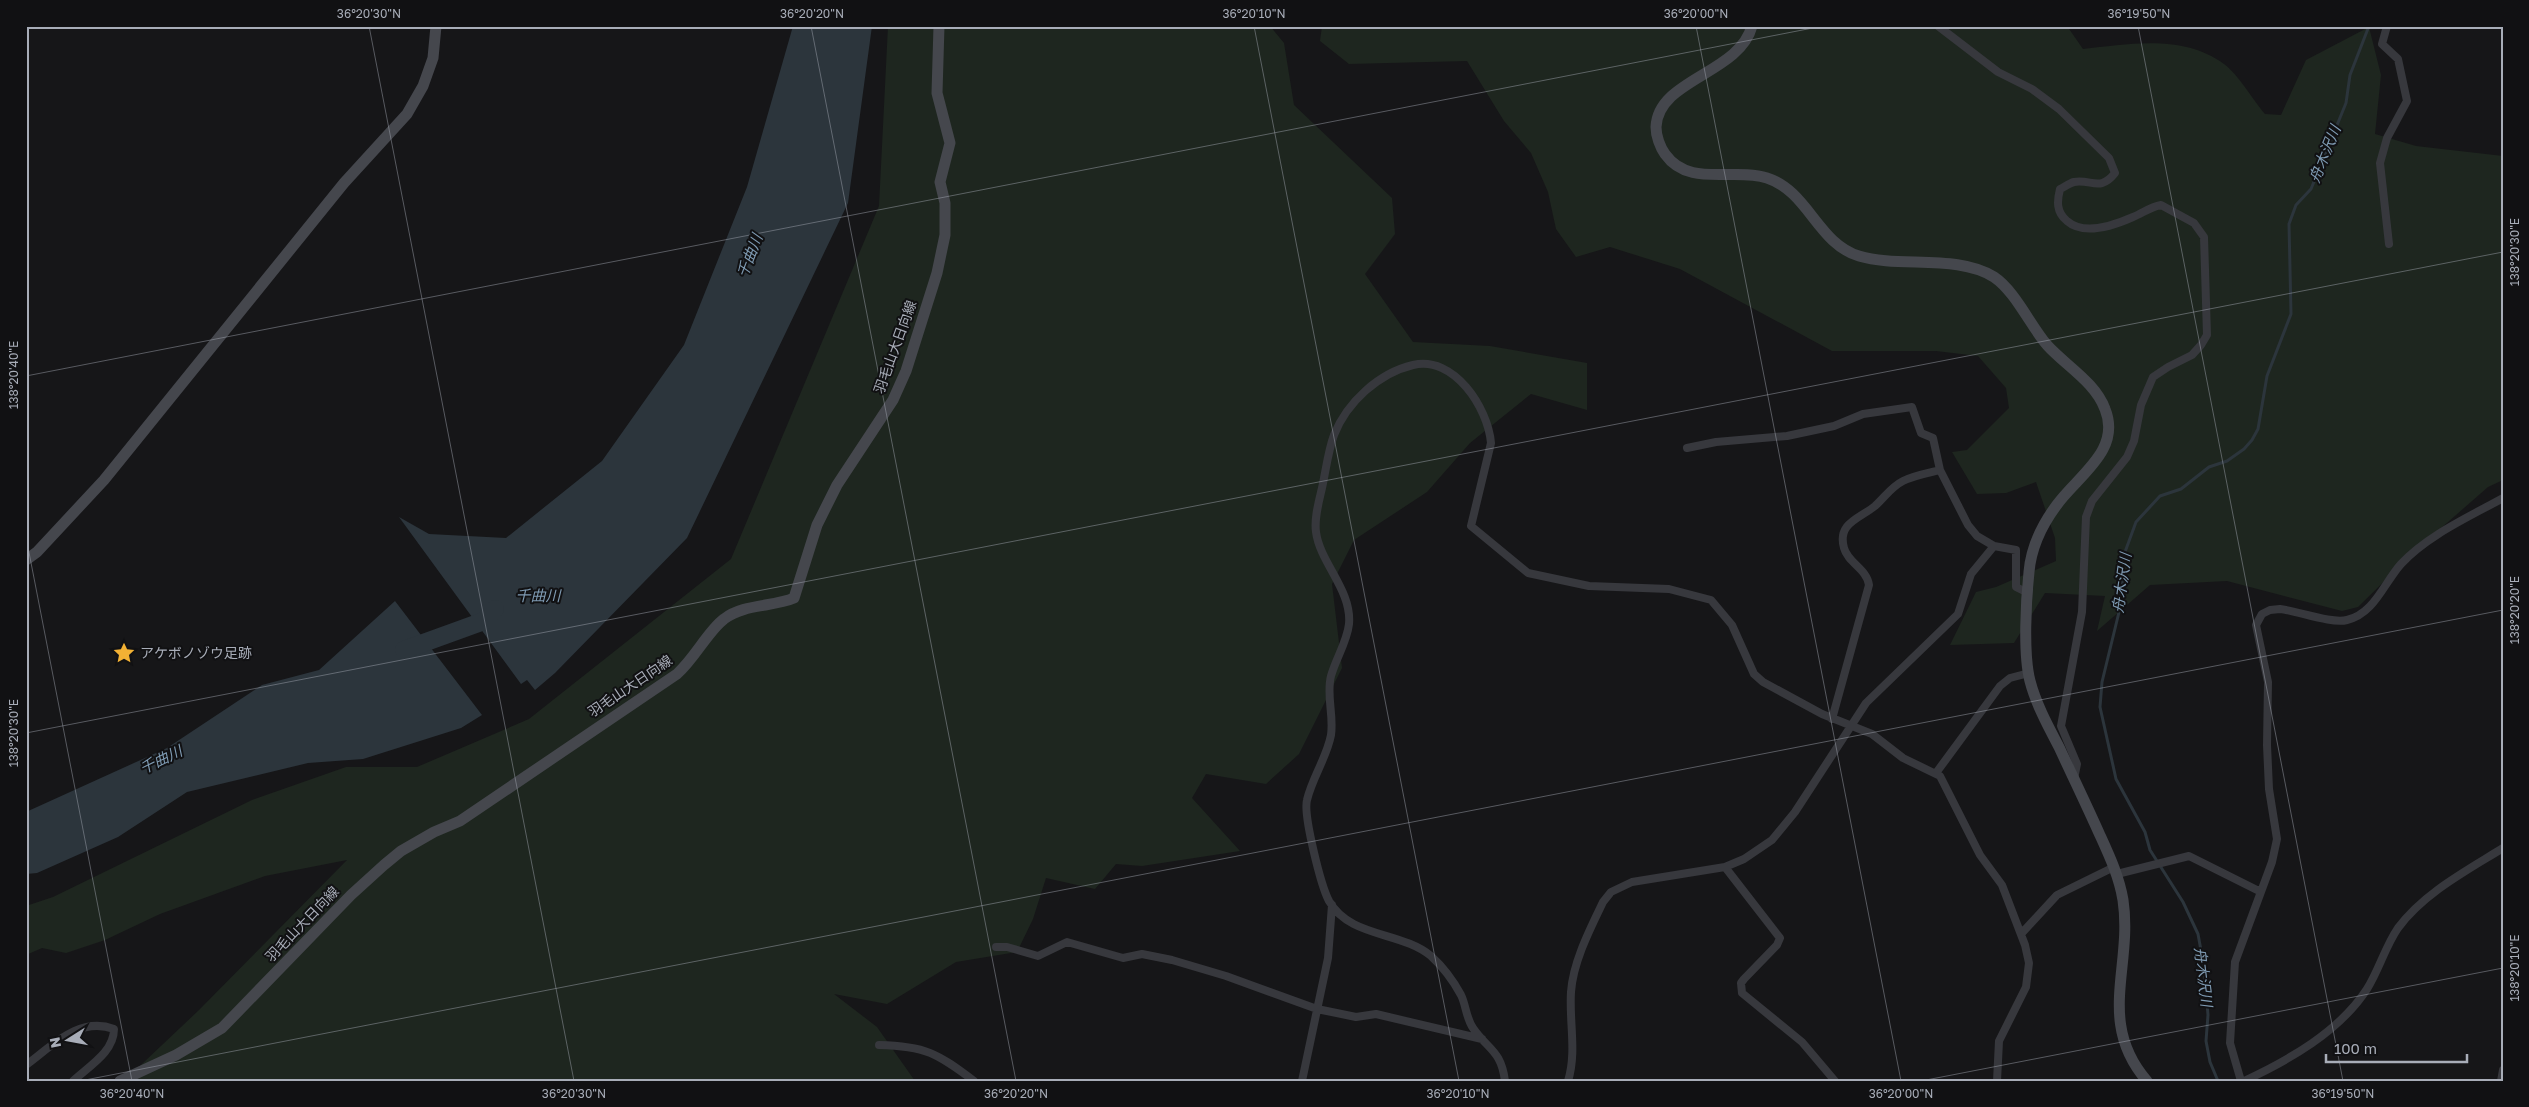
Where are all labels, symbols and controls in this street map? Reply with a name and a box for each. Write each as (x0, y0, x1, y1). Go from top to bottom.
text: 36°20'30"N (337, 6, 401, 21)
text: 36°20'20"N (780, 6, 844, 21)
text: 36°20'10"N (1222, 6, 1286, 21)
text: 36°20'00"N (1664, 6, 1728, 21)
text: 36°19'50"N (2108, 6, 2170, 21)
water label: 舟木沢川 (2304, 121, 2344, 185)
text: 138°20'30"E (2507, 218, 2522, 286)
water label: 千曲川 (733, 230, 766, 280)
street label: 羽毛山大日向線 (870, 298, 919, 396)
text: 138°20'40"E (6, 341, 21, 409)
water label: 舟木沢川 (2108, 550, 2134, 614)
text: 138°20'20"E (2507, 576, 2522, 644)
water label: 千曲川 (515, 586, 562, 604)
place icon: アケボノゾウ足跡 (111, 640, 137, 666)
place label: アケボノゾウ足跡 (140, 644, 252, 661)
street label: 羽毛山大日向線 (584, 651, 675, 720)
text: 138°20'30"E (6, 699, 21, 767)
water label: 千曲川 (136, 740, 187, 777)
street label: 羽毛山大日向線 (261, 883, 342, 965)
text: 138°20'10"E (2507, 934, 2522, 1002)
water label: 舟木沢川 (2191, 946, 2217, 1010)
north arrow (42, 1014, 92, 1064)
scale bar (2326, 1032, 2468, 1064)
text: N (45, 1036, 64, 1049)
text: 100 m (2334, 1039, 2377, 1057)
text: 36°20'40"N (100, 1086, 164, 1101)
text: 36°20'30"N (542, 1086, 606, 1101)
text: 36°20'20"N (984, 1086, 1048, 1101)
text: 36°20'10"N (1426, 1086, 1490, 1101)
text: 36°20'00"N (1869, 1086, 1933, 1101)
text: 36°19'50"N (2312, 1086, 2374, 1101)

